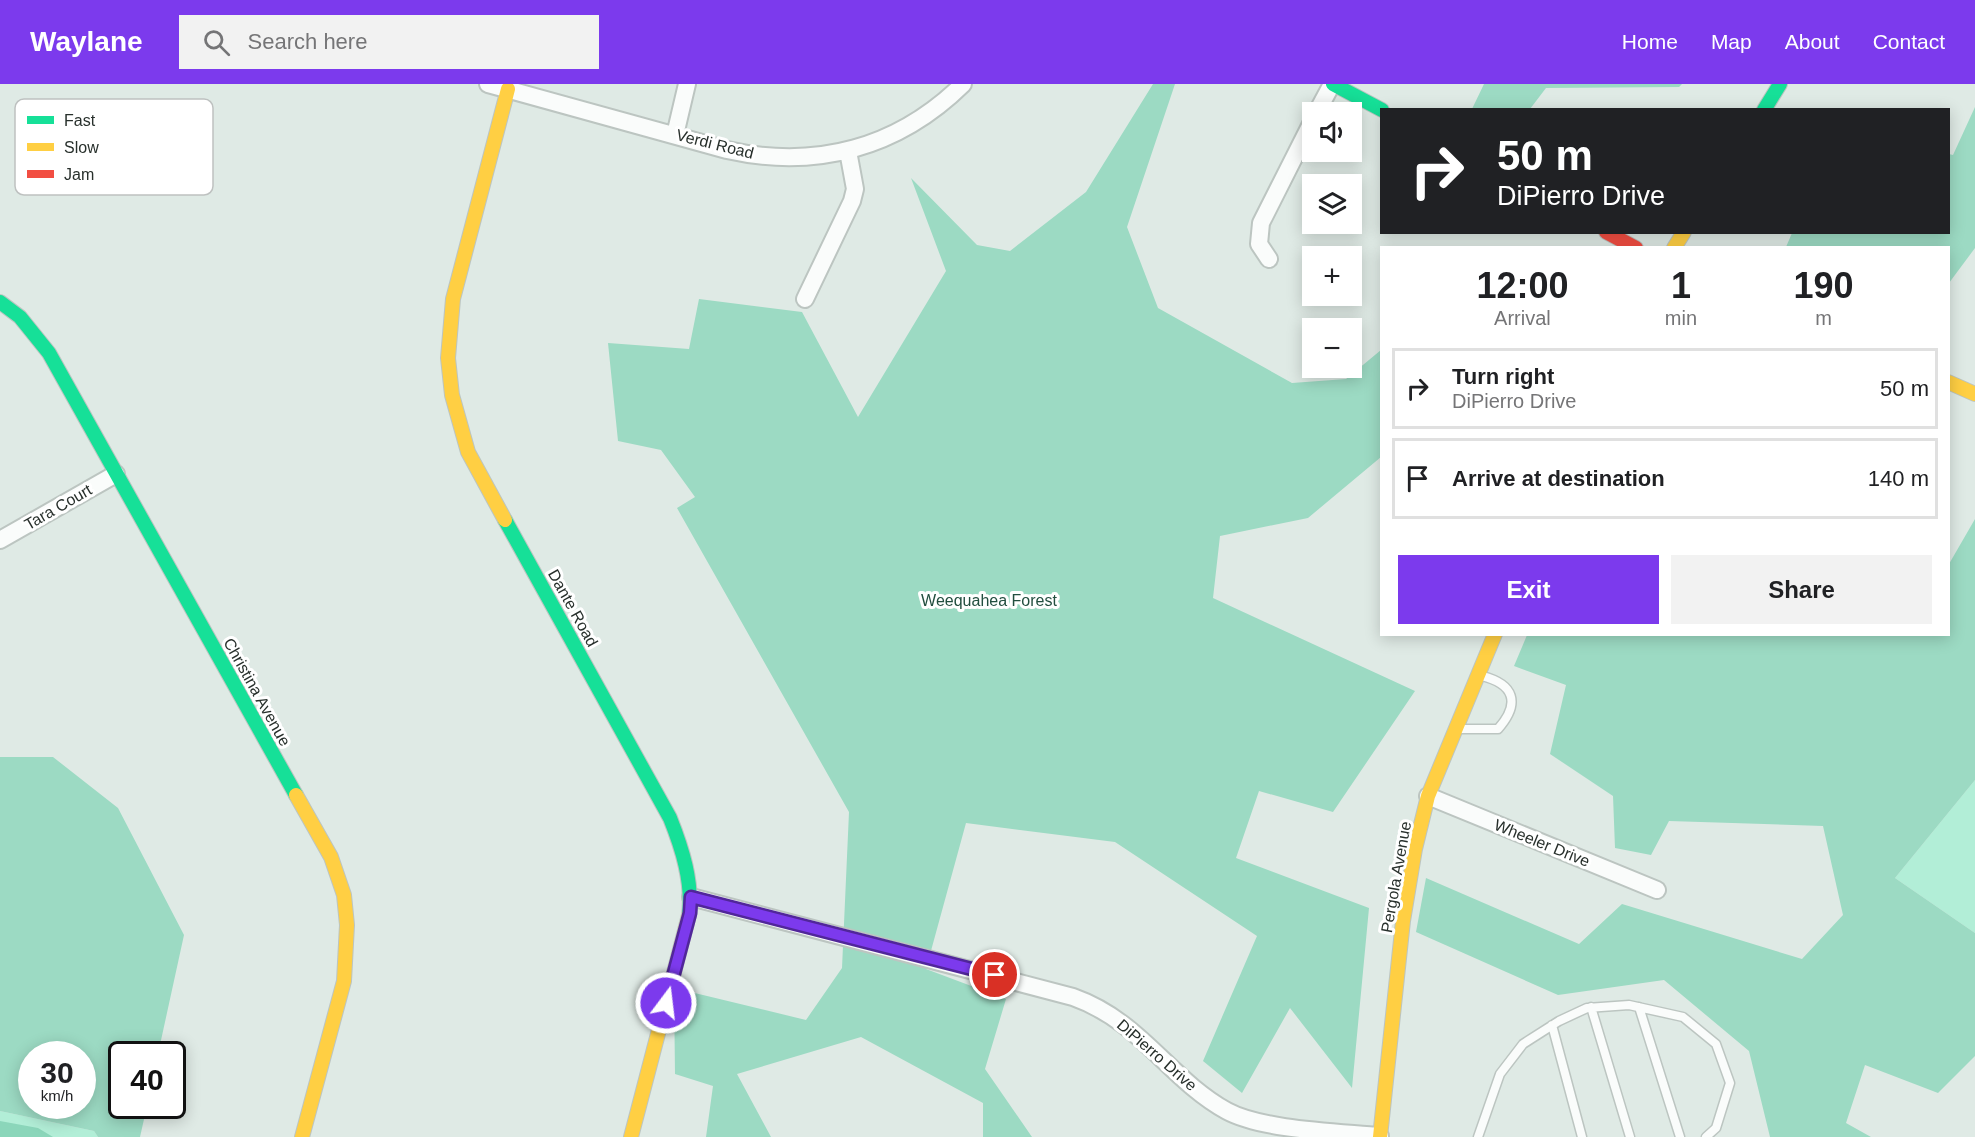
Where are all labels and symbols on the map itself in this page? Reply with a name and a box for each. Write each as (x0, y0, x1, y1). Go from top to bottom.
legend (15, 99, 213, 195)
text: Fast (64, 112, 96, 129)
street label: Verdi Road (675, 126, 755, 162)
text: Slow (64, 139, 99, 156)
text: Jam (64, 166, 94, 183)
street label: Tara Court (21, 481, 95, 533)
street label: Dante Road (545, 567, 601, 649)
park label: Weequahea Forest (921, 592, 1057, 609)
street label: Christina Avenue (220, 635, 294, 749)
street label: Wheeler Drive (1492, 816, 1592, 870)
street label: Pergola Avenue (1378, 820, 1414, 934)
pin (969, 949, 1020, 1000)
position arrow (634, 971, 698, 1035)
street label: DiPierro Drive (1114, 1016, 1200, 1094)
speed limit sign: 40 (108, 1041, 186, 1119)

